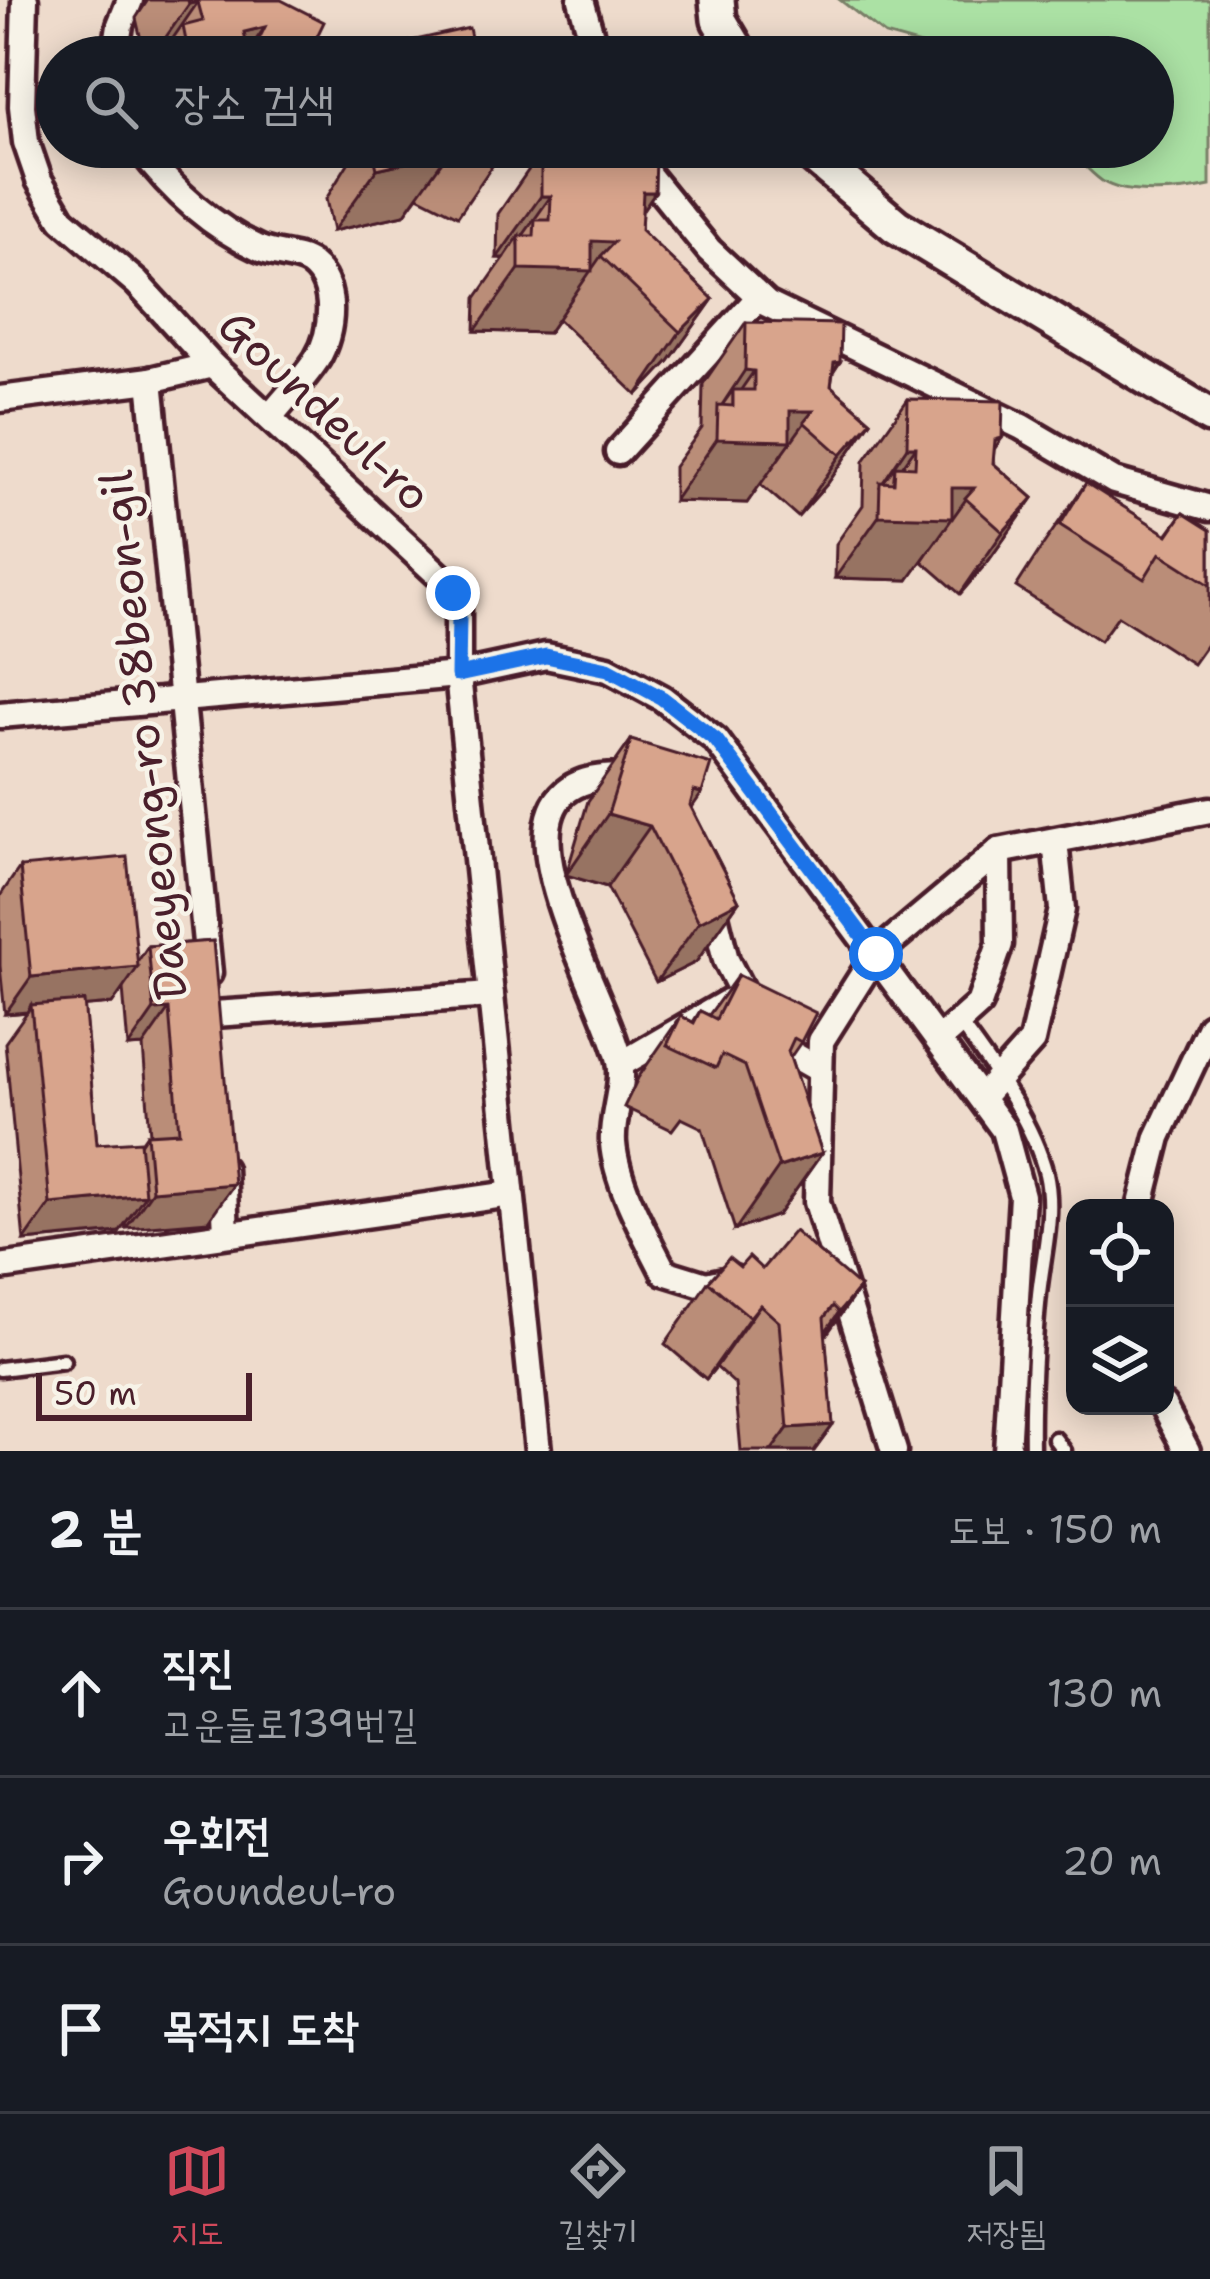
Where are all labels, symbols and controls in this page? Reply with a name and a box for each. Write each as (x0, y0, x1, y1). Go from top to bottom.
search box (36, 36, 1174, 168)
icon: search (78, 69, 144, 135)
text: 장소 검색 (174, 72, 334, 132)
street label: Goundeul-ro (206, 296, 444, 524)
street label: Daeyeong-ro 38beon-gil (85, 467, 201, 1003)
route end (426, 566, 480, 620)
route start (849, 927, 903, 981)
map controls (1066, 1199, 1174, 1415)
button: locate (1066, 1199, 1174, 1307)
button: layers (1066, 1307, 1174, 1415)
scale bar (36, 1367, 252, 1420)
text: 50 m (54, 1371, 137, 1416)
text: 2 분 (48, 1495, 142, 1563)
text: 도보 · 150 m (948, 1503, 1162, 1555)
text: 직진 (162, 1636, 234, 1696)
icon: ahead (48, 1660, 114, 1726)
text: 130 m (1047, 1667, 1162, 1719)
text: 고운들로139번길 (162, 1697, 417, 1749)
text: 우회전 (162, 1804, 271, 1864)
icon: right (48, 1828, 114, 1894)
text: 20 m (1062, 1835, 1162, 1887)
text: Goundeul-ro (162, 1865, 396, 1917)
icon: arrive (48, 1996, 114, 2062)
text: 목적지 도착 (162, 1998, 359, 2058)
tab: 지도 (164, 2138, 230, 2255)
tab: 길찾기 (558, 2138, 638, 2255)
tab: 저장됨 (966, 2138, 1046, 2255)

